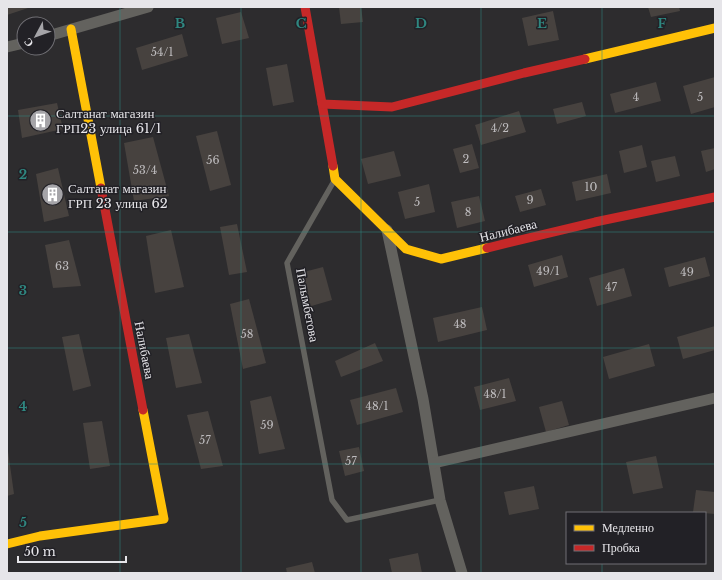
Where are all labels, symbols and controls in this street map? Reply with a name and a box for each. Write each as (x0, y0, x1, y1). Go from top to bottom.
text: B (175, 15, 185, 32)
text: C (296, 15, 307, 32)
text: D (415, 15, 427, 32)
text: E (537, 15, 547, 32)
text: F (658, 15, 667, 32)
north arrow (16, 16, 56, 56)
text: С (21, 35, 36, 50)
house number: 54/1 (151, 45, 173, 59)
house number: 4 (633, 90, 639, 104)
house number: 5 (697, 90, 703, 104)
place label: Салтанат магазин ГРП23 улица 61/1 (56, 105, 162, 137)
building icon: Салтанат магазин ГРП23 улица 61/1 (27, 107, 53, 133)
house number: 4/2 (491, 121, 509, 135)
house number: 2 (463, 152, 470, 166)
house number: 56 (206, 153, 220, 167)
house number: 53/4 (133, 163, 157, 177)
text: 2 (19, 166, 27, 183)
place label: Салтанат магазин ГРП 23 улица 62 (68, 180, 168, 212)
house number: 10 (585, 180, 598, 194)
building icon: Салтанат магазин ГРП 23 улица 62 (39, 182, 65, 208)
house number: 9 (526, 193, 534, 207)
house number: 5 (414, 195, 420, 209)
house number: 8 (465, 205, 471, 219)
street label: Налибаева (478, 215, 539, 246)
house number: 63 (55, 259, 69, 273)
house number: 49/1 (536, 264, 560, 278)
house number: 49 (680, 265, 694, 279)
street label: Палымбетова (292, 267, 323, 344)
house number: 47 (605, 280, 617, 294)
text: 3 (19, 282, 27, 299)
house number: 48 (453, 317, 467, 331)
street label: Налибаева (131, 320, 158, 381)
house number: 58 (241, 327, 253, 341)
house number: 48/1 (483, 387, 507, 401)
text: 4 (19, 398, 28, 415)
house number: 48/1 (365, 399, 389, 413)
house number: 59 (260, 418, 274, 432)
house number: 57 (199, 433, 211, 447)
house number: 57 (345, 454, 357, 468)
legend (566, 512, 706, 564)
text: 5 (19, 514, 27, 531)
text: Медленно (602, 520, 654, 535)
scale bar (18, 538, 126, 564)
text: Пробка (602, 540, 640, 555)
text: 50 m (24, 544, 56, 559)

